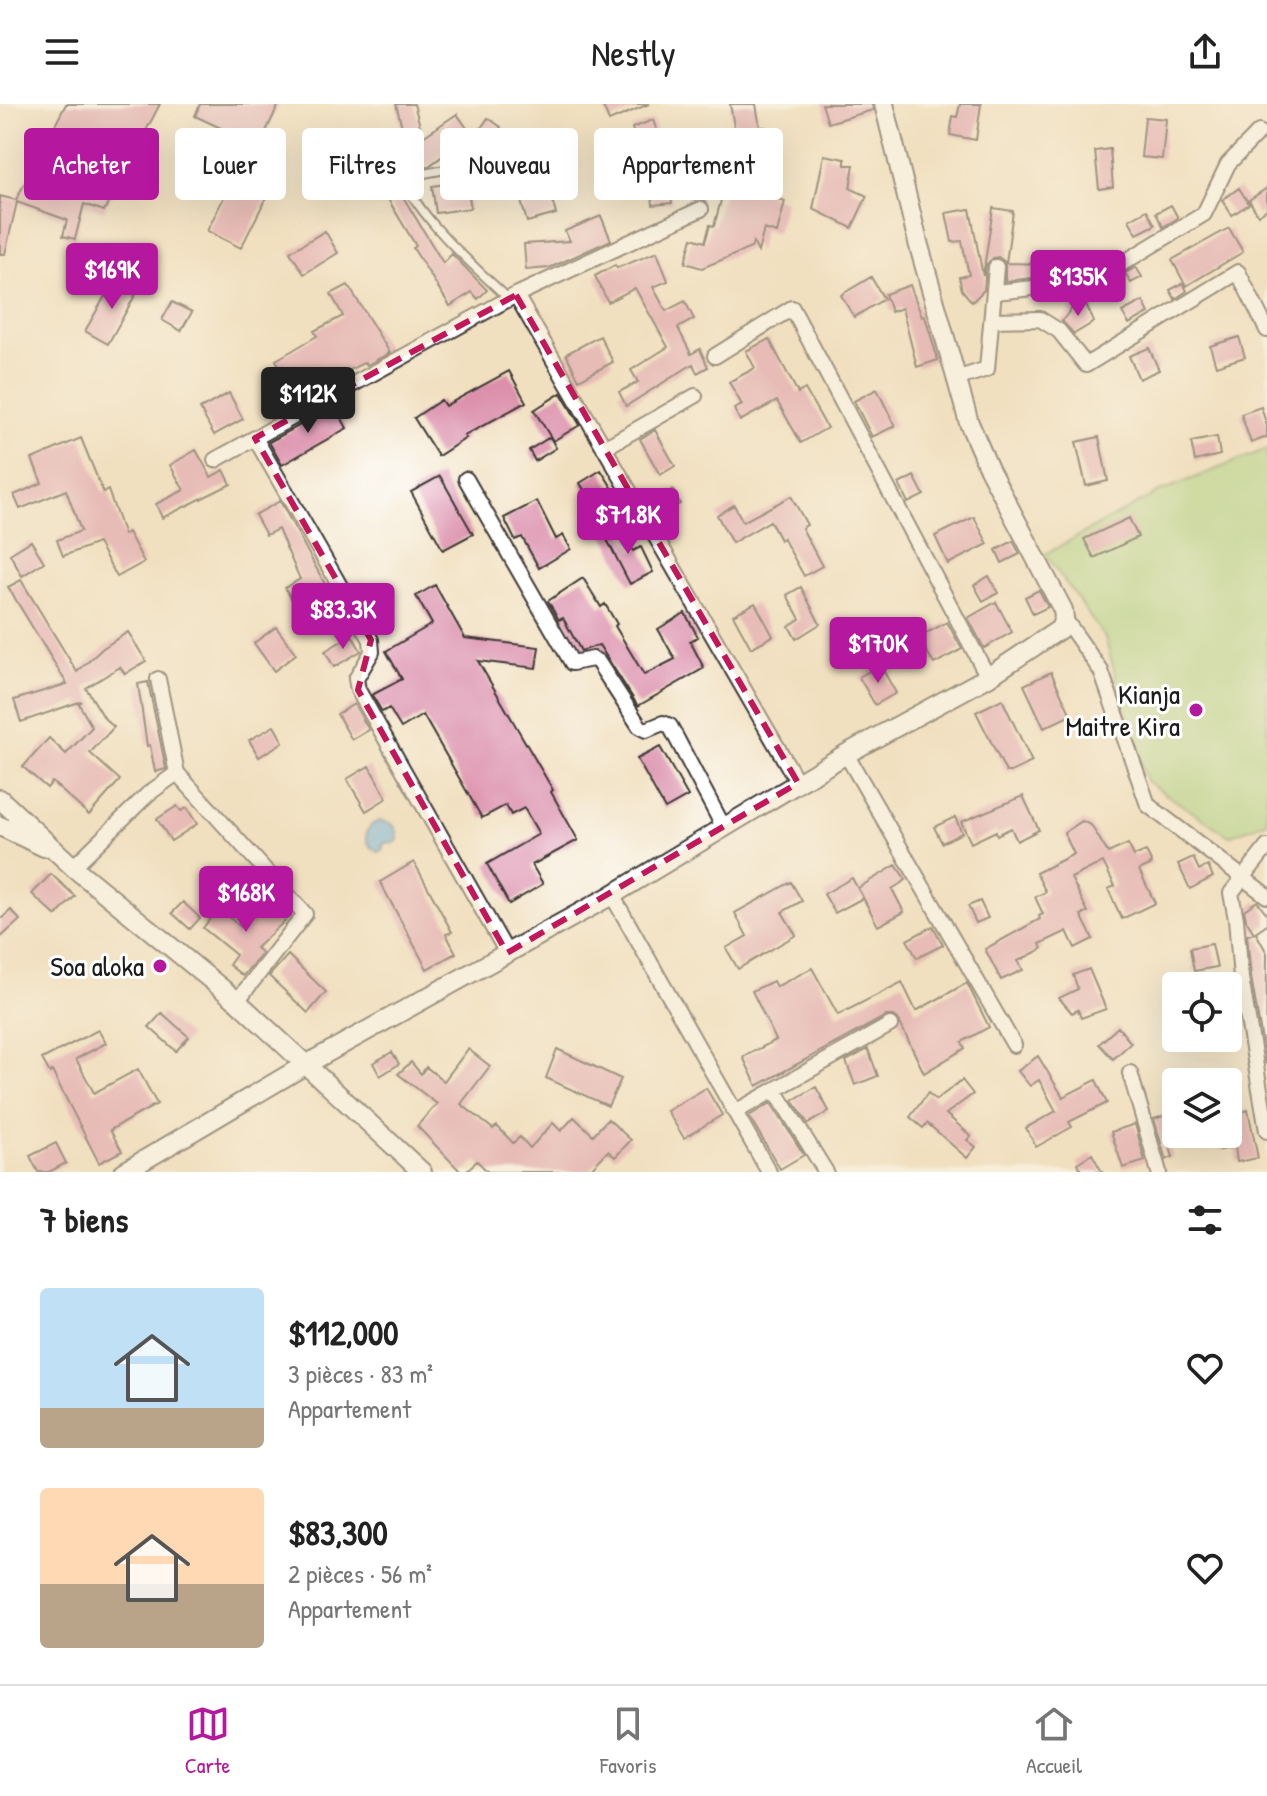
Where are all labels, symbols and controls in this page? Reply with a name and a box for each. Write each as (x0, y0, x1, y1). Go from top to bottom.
text: Nestly (591, 28, 676, 77)
icon: menu (40, 30, 84, 74)
icon: share (1183, 30, 1227, 74)
chip: Acheter (24, 128, 159, 200)
chip: Louer (175, 128, 286, 200)
chip: Filtres (302, 128, 424, 200)
chip: Nouveau (440, 128, 578, 200)
chip: Appartement (594, 128, 783, 200)
pin: $169K (56, 243, 168, 311)
pin: $135K (1022, 250, 1134, 318)
text: $169K (84, 251, 140, 286)
text: $135K (1049, 258, 1107, 293)
pin: $112K (252, 367, 364, 435)
text: $112K (279, 375, 337, 410)
pin: $71.8K (563, 488, 693, 556)
text: $71.8K (595, 496, 661, 531)
pin: $83.3K (278, 583, 408, 651)
text: $83.3K (310, 591, 376, 626)
pin: $170K (822, 617, 934, 685)
text: $170K (848, 625, 908, 660)
place label: Kianja Maitre Kira (1065, 675, 1180, 745)
marker: Kianja Maitre Kira (1187, 701, 1205, 719)
pin: $168K (190, 866, 302, 934)
text: $168K (217, 874, 275, 909)
place label: Soa aloka (50, 947, 144, 985)
marker: Soa aloka (151, 957, 169, 975)
map controls (1162, 972, 1242, 1148)
button: locate (1162, 972, 1242, 1052)
button: layers (1162, 1068, 1242, 1148)
text: 7 biens (40, 1197, 128, 1243)
icon: filters (1183, 1198, 1227, 1242)
text: $112,000 (288, 1310, 398, 1356)
icon: home (104, 1320, 200, 1416)
icon: heart (1183, 1346, 1227, 1390)
text: 3 pièces · 83 m² (288, 1356, 433, 1391)
text: Appartement (288, 1391, 411, 1426)
text: $83,300 (288, 1510, 388, 1556)
icon: home (104, 1520, 200, 1616)
icon: heart (1183, 1546, 1227, 1590)
text: 2 pièces · 56 m² (288, 1556, 432, 1591)
text: Appartement (288, 1591, 411, 1626)
tab: Carte (185, 1702, 230, 1780)
tab: Favoris (600, 1702, 656, 1780)
tab: Accueil (1026, 1702, 1082, 1780)

